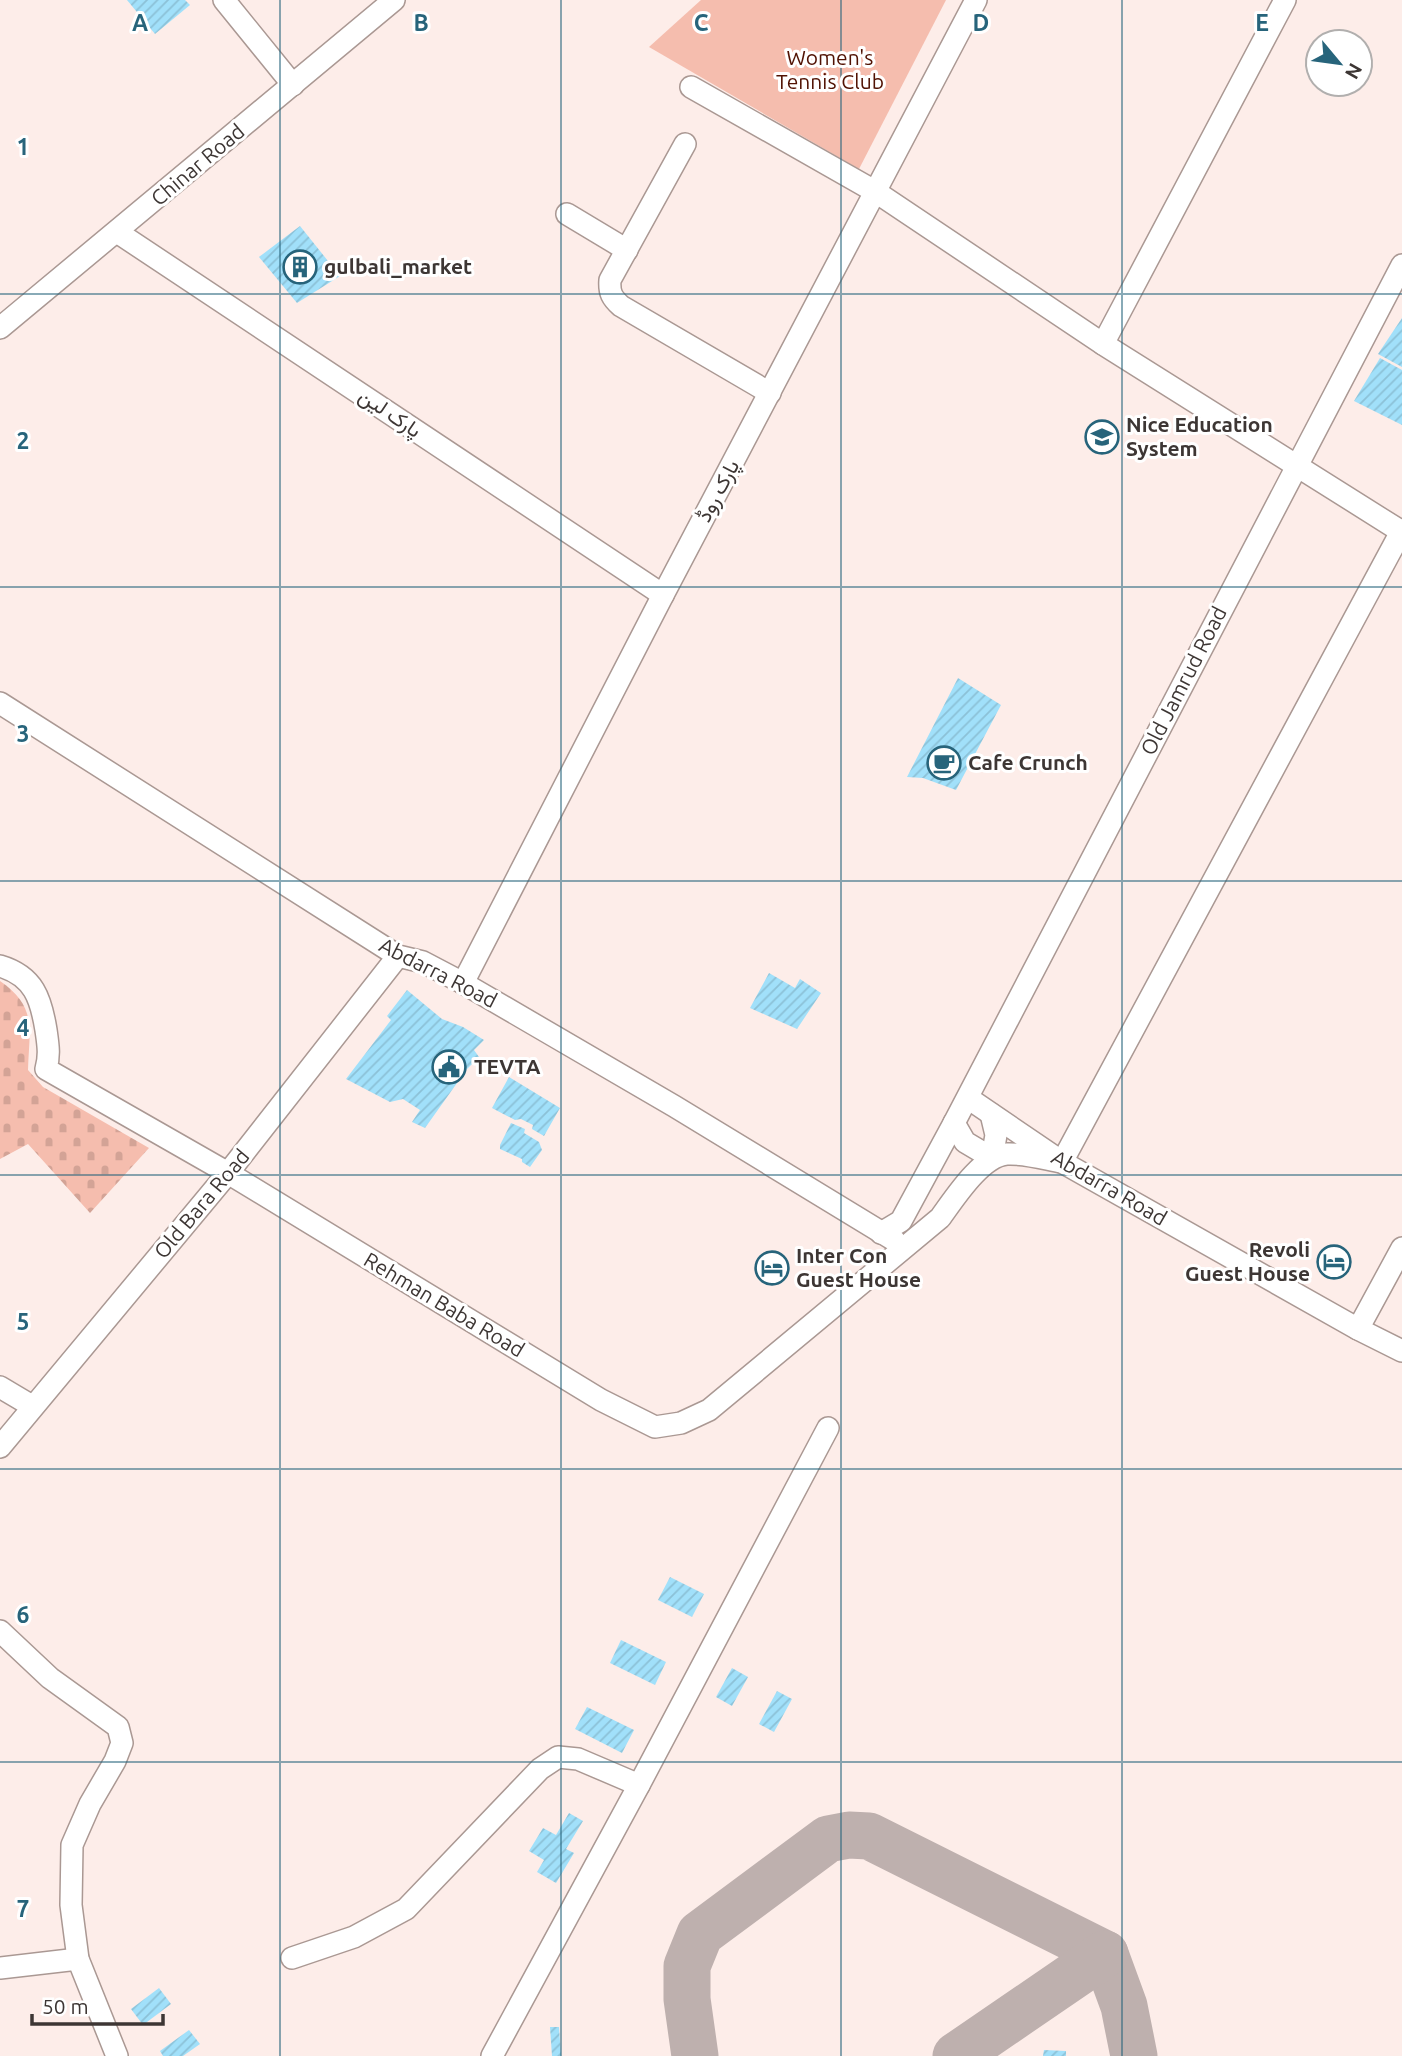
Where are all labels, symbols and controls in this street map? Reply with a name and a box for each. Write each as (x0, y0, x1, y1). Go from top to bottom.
text: A (132, 10, 148, 35)
text: B (413, 10, 429, 35)
text: C (694, 10, 709, 35)
text: D (973, 10, 989, 35)
text: E (1255, 10, 1269, 35)
north arrow (1304, 28, 1374, 98)
park label: Women's Tennis Club (776, 45, 884, 93)
text: N (1341, 60, 1367, 83)
street label: Chinar Road (146, 118, 249, 210)
text: 1 (17, 134, 29, 159)
building icon: gulbali_market (281, 248, 319, 286)
place label: gulbali_market (324, 254, 472, 278)
street label: پارک لین (353, 383, 426, 444)
place label: Nice Education System (1126, 412, 1273, 460)
school or university icon: Nice Education System (1083, 418, 1121, 456)
text: 2 (17, 428, 29, 453)
street label: پارک روڈ (691, 455, 746, 527)
street label: Old Jamrud Road (1135, 602, 1231, 759)
text: 3 (17, 721, 29, 746)
cafe icon: Cafe Crunch (925, 744, 963, 782)
place label: Cafe Crunch (968, 750, 1088, 774)
street label: Abdarra Road (376, 932, 501, 1012)
text: 4 (17, 1015, 30, 1040)
public building icon: TEVTA (430, 1048, 468, 1086)
place label: TEVTA (474, 1054, 541, 1078)
street label: Old Bara Road (149, 1144, 254, 1263)
street label: Abdarra Road (1048, 1145, 1171, 1230)
place label: Revoli Guest House (1185, 1237, 1310, 1285)
place label: Inter Con Guest House (796, 1243, 921, 1291)
hotel icon: Revoli Guest House (1315, 1243, 1353, 1281)
street label: Rehman Baba Road (360, 1247, 529, 1361)
hotel icon: Inter Con Guest House (753, 1249, 791, 1287)
text: 5 (17, 1309, 29, 1334)
text: 6 (17, 1602, 30, 1627)
text: 7 (17, 1896, 29, 1921)
scale bar (32, 1982, 163, 2026)
text: 50 m (42, 1994, 89, 2018)

